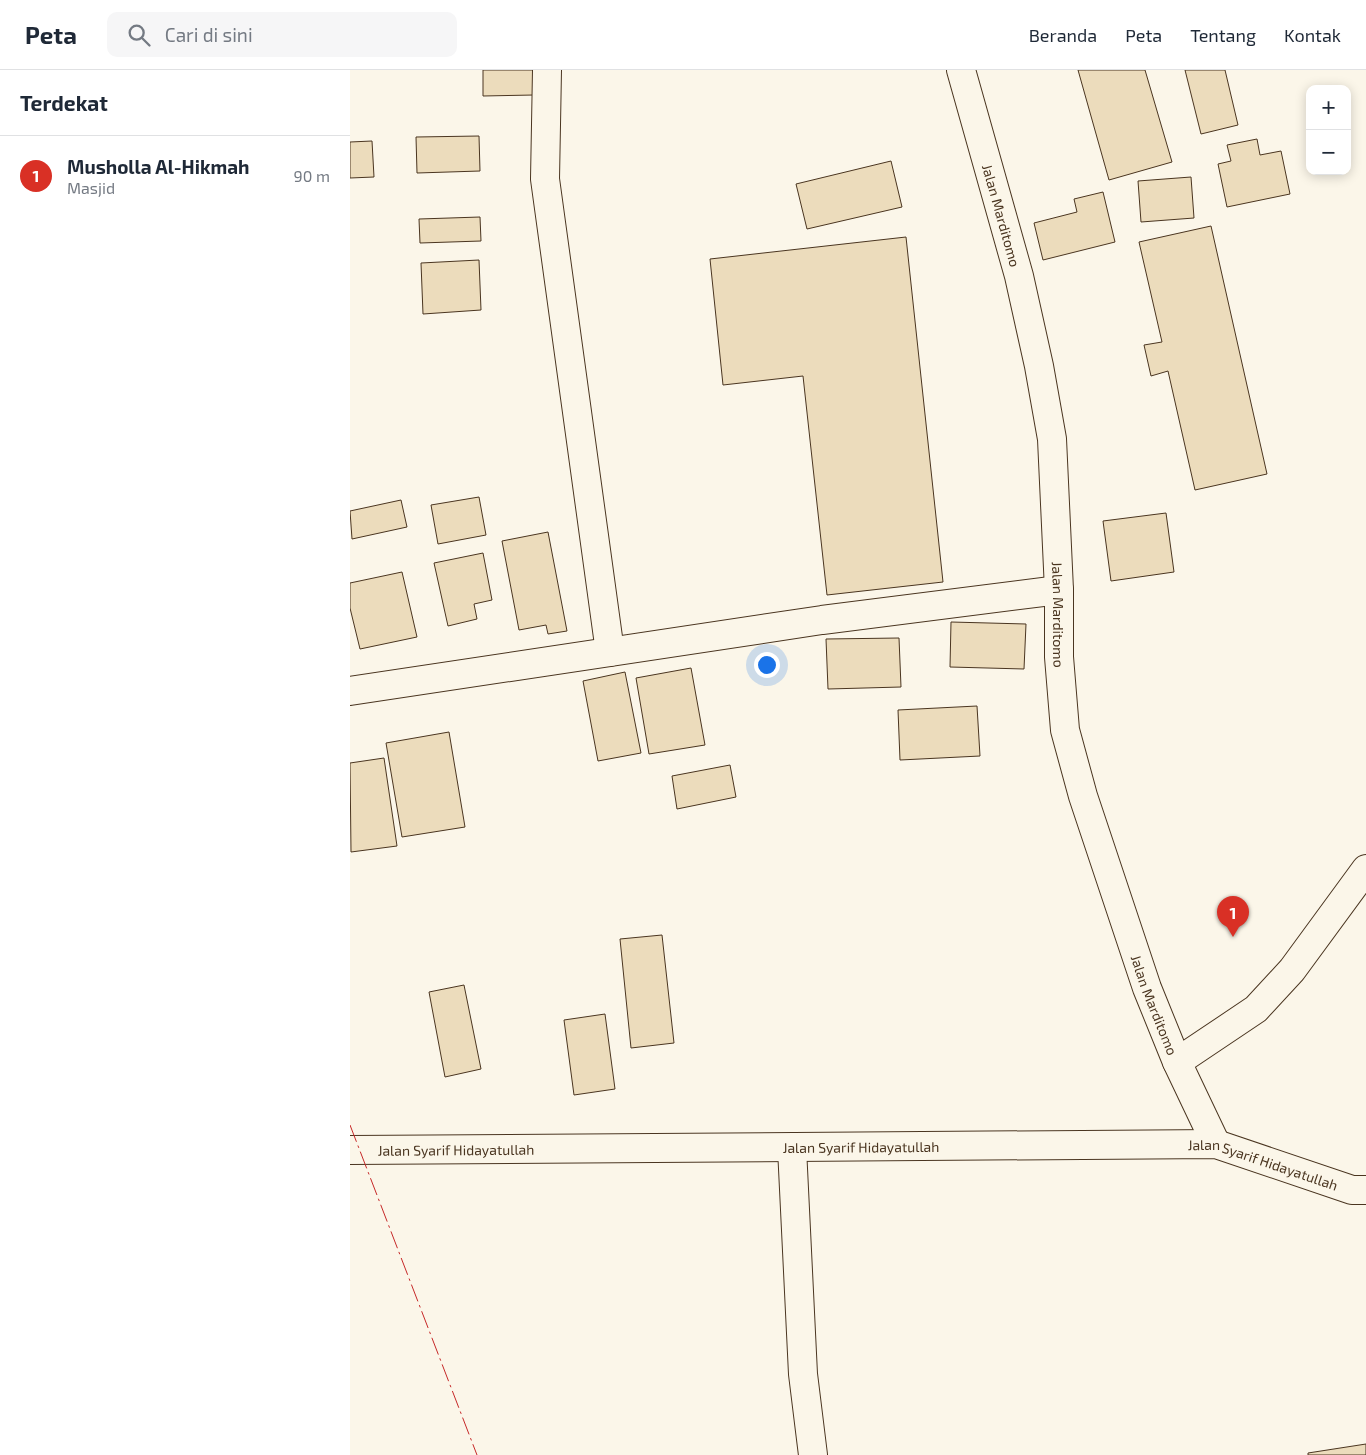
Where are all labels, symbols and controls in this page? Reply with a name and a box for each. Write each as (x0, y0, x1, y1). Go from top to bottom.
search box (107, 12, 457, 57)
text: Peta (25, 20, 77, 49)
icon: search (125, 21, 153, 49)
text: Cari di sini (165, 23, 253, 46)
text: Beranda (1029, 24, 1097, 46)
text: Peta (1125, 24, 1162, 46)
text: Tentang (1190, 24, 1256, 46)
text: Kontak (1284, 24, 1341, 46)
map controls (1306, 85, 1351, 175)
button: + (1306, 85, 1351, 130)
text: Terdekat (20, 90, 108, 115)
button: − (1306, 130, 1351, 175)
text: Musholla Al-Hikmah (67, 155, 250, 178)
street label: Jalan Marditomo (979, 162, 1024, 269)
text: 1 (33, 166, 39, 185)
text: 90 m (294, 166, 330, 185)
text: Masjid (67, 178, 115, 197)
street label: Jalan Marditomo (1049, 561, 1068, 668)
your location (754, 652, 780, 678)
pin: 1 (1217, 896, 1249, 937)
street label: Jalan Marditomo (1128, 952, 1182, 1057)
street label: Jalan Syarif Hidayatullah (1188, 1135, 1340, 1193)
street label: Jalan Syarif Hidayatullah (783, 1137, 939, 1156)
street label: Jalan Syarif Hidayatullah (378, 1140, 534, 1158)

